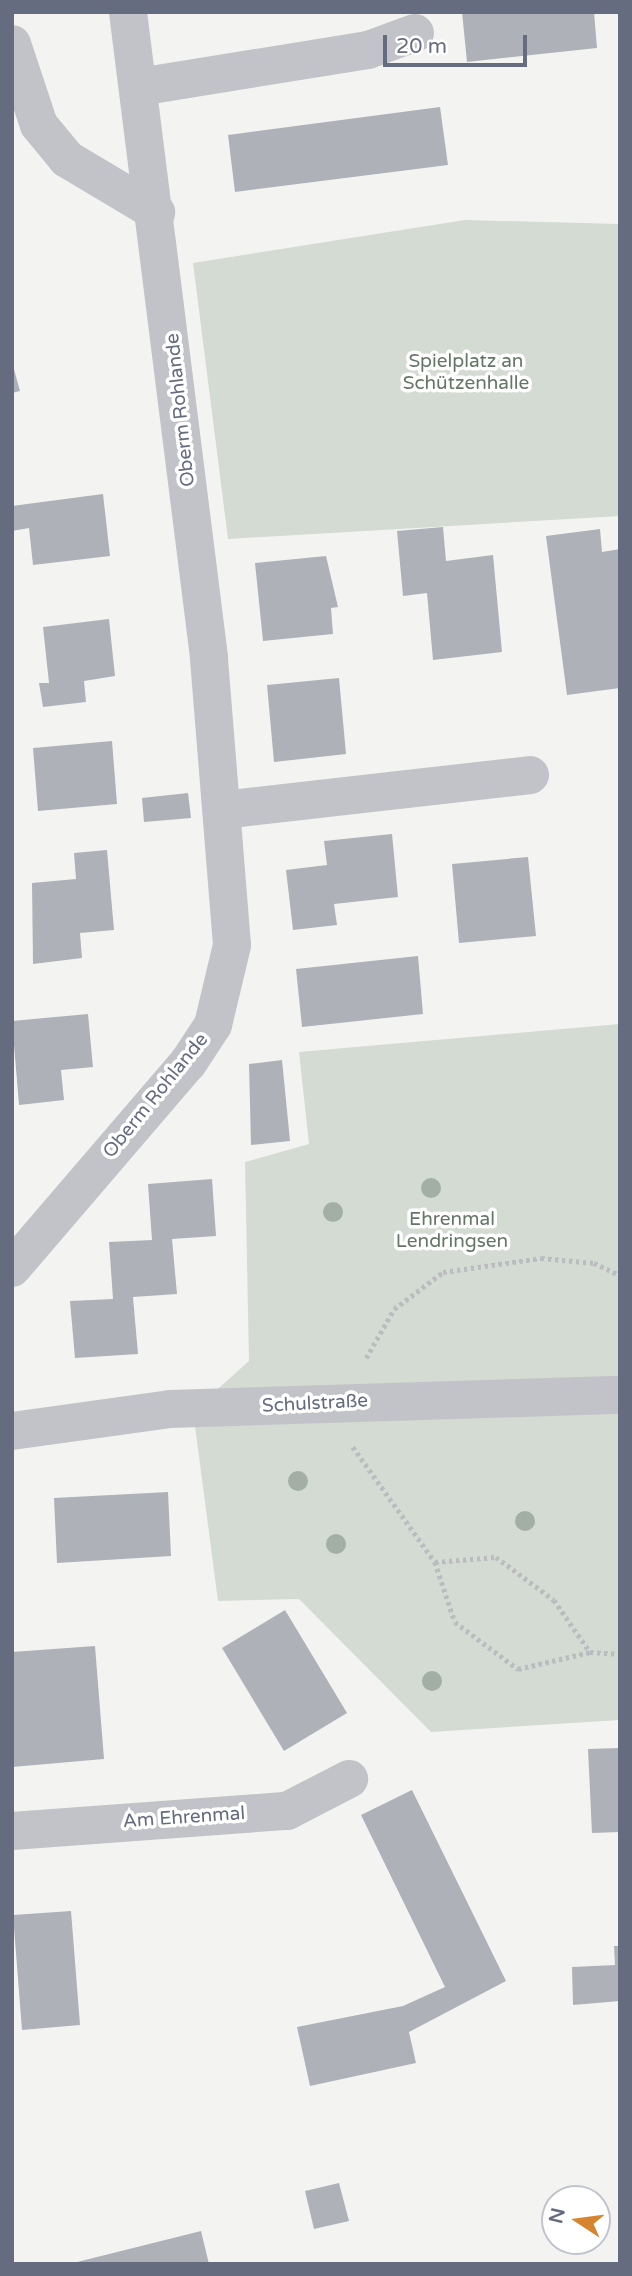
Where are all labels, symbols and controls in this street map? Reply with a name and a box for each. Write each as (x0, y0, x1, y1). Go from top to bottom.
scale bar (387, 21, 530, 65)
text: 20 m (396, 34, 447, 59)
street label: Oberm Rohlande (162, 332, 200, 488)
park label: Spielplatz an Schützenhalle (403, 351, 529, 395)
street label: Oberm Rohlande (99, 1029, 213, 1163)
park label: Ehrenmal Lendringsen (396, 1209, 508, 1253)
street label: Schulstraße (261, 1390, 369, 1418)
street label: Am Ehrenmal (122, 1802, 246, 1834)
north arrow (541, 2185, 611, 2255)
text: N (545, 2206, 570, 2226)

